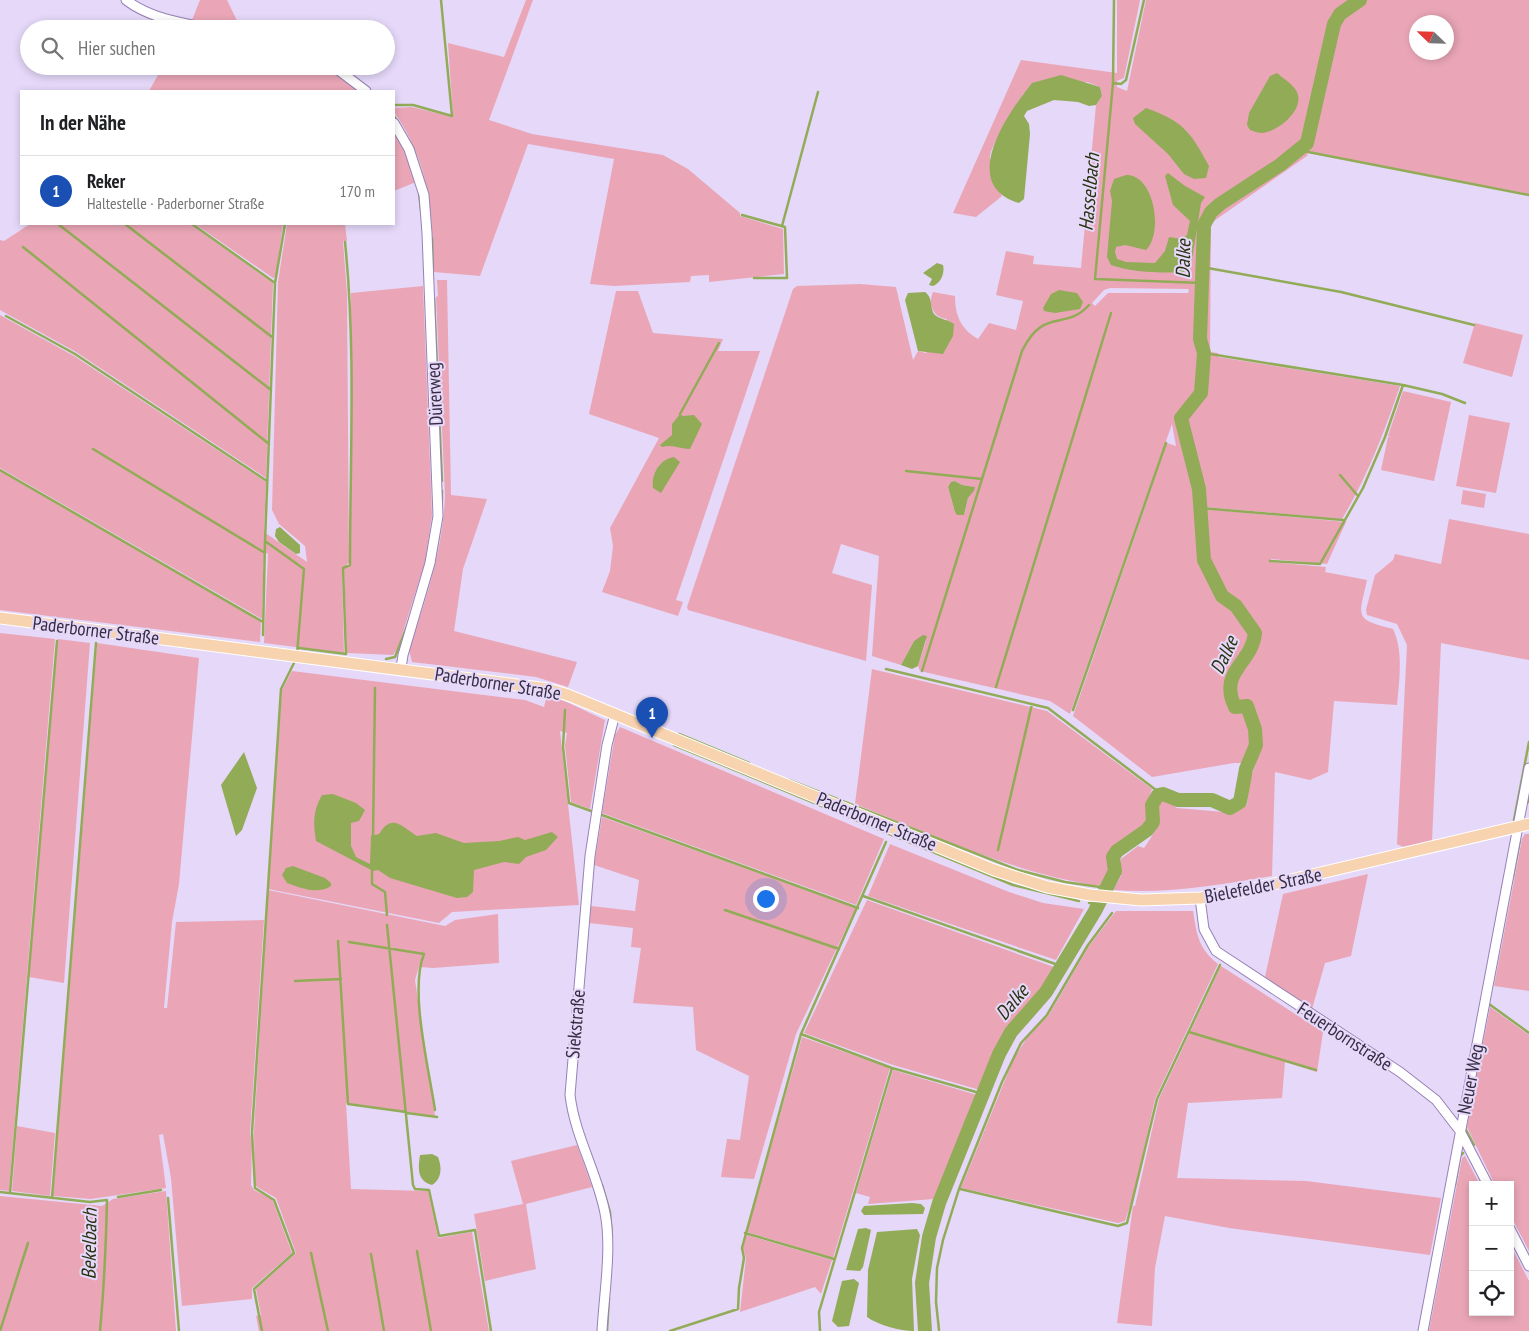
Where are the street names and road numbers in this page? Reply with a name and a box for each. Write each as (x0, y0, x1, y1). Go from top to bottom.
street label: Dürerweg (420, 362, 448, 426)
street label: Paderborner Straße (31, 610, 161, 650)
street label: Paderborner Straße (433, 661, 563, 705)
street label: Paderborner Straße (813, 786, 941, 856)
street label: Bielefelder Straße (1202, 862, 1324, 908)
street label: Siekstraße (560, 988, 590, 1059)
street label: Feuerbornstraße (1293, 996, 1397, 1076)
street label: Neuer Weg (1451, 1042, 1489, 1116)

